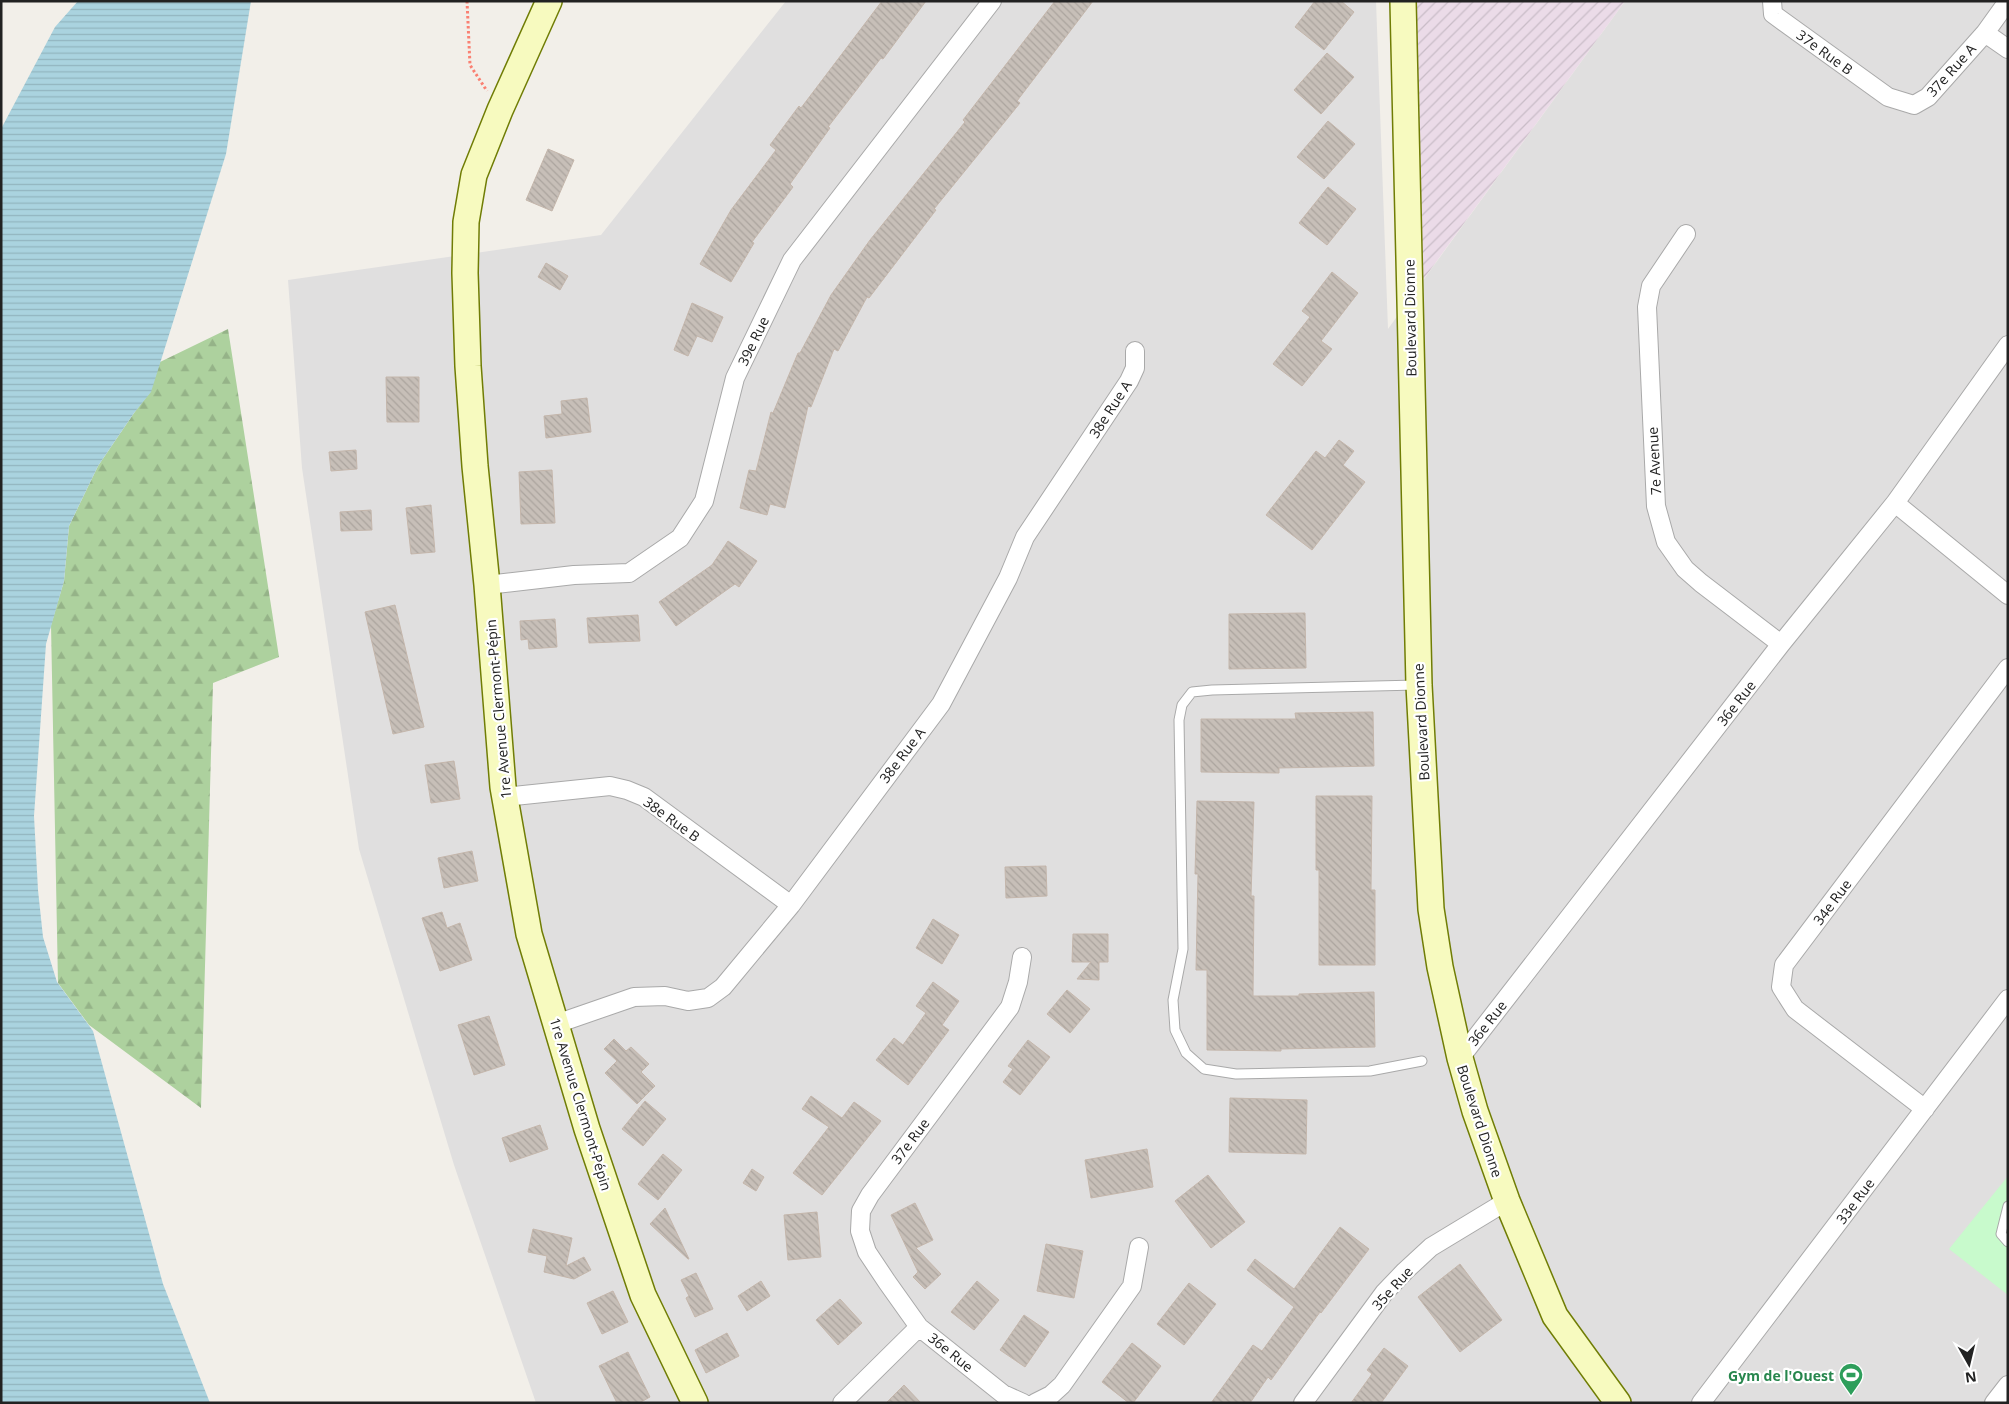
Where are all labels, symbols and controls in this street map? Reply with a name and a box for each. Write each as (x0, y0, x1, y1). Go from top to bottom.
street label: 37e Rue B (1793, 25, 1857, 79)
street label: 37e Rue A (1922, 39, 1980, 101)
street label: Boulevard Dionne (1399, 259, 1421, 377)
street label: 39e Rue (733, 313, 773, 369)
street label: 38e Rue A (1084, 376, 1136, 441)
street label: 7e Avenue (1643, 426, 1665, 496)
street label: 1re Avenue Clermont-Pépin (481, 619, 515, 799)
street label: Boulevard Dionne (1408, 663, 1434, 781)
street label: 36e Rue (1712, 676, 1760, 730)
street label: 38e Rue A (875, 723, 929, 787)
street label: 38e Rue B (640, 792, 704, 846)
street label: 34e Rue (1809, 875, 1855, 929)
street label: 36e Rue (1463, 996, 1511, 1050)
street label: 1re Avenue Clermont-Pépin (546, 1015, 616, 1193)
street label: Boulevard Dionne (1453, 1062, 1507, 1180)
street label: 37e Rue (887, 1114, 933, 1168)
street label: 33e Rue (1832, 1174, 1878, 1228)
street label: 35e Rue (1367, 1262, 1417, 1314)
street label: 36e Rue (925, 1328, 978, 1376)
north arrow (1944, 1339, 1994, 1389)
sports icon: Gym de l'Ouest (1838, 1362, 1864, 1396)
place label: Gym de l'Ouest (1728, 1366, 1834, 1385)
text: N (1964, 1367, 1978, 1388)

